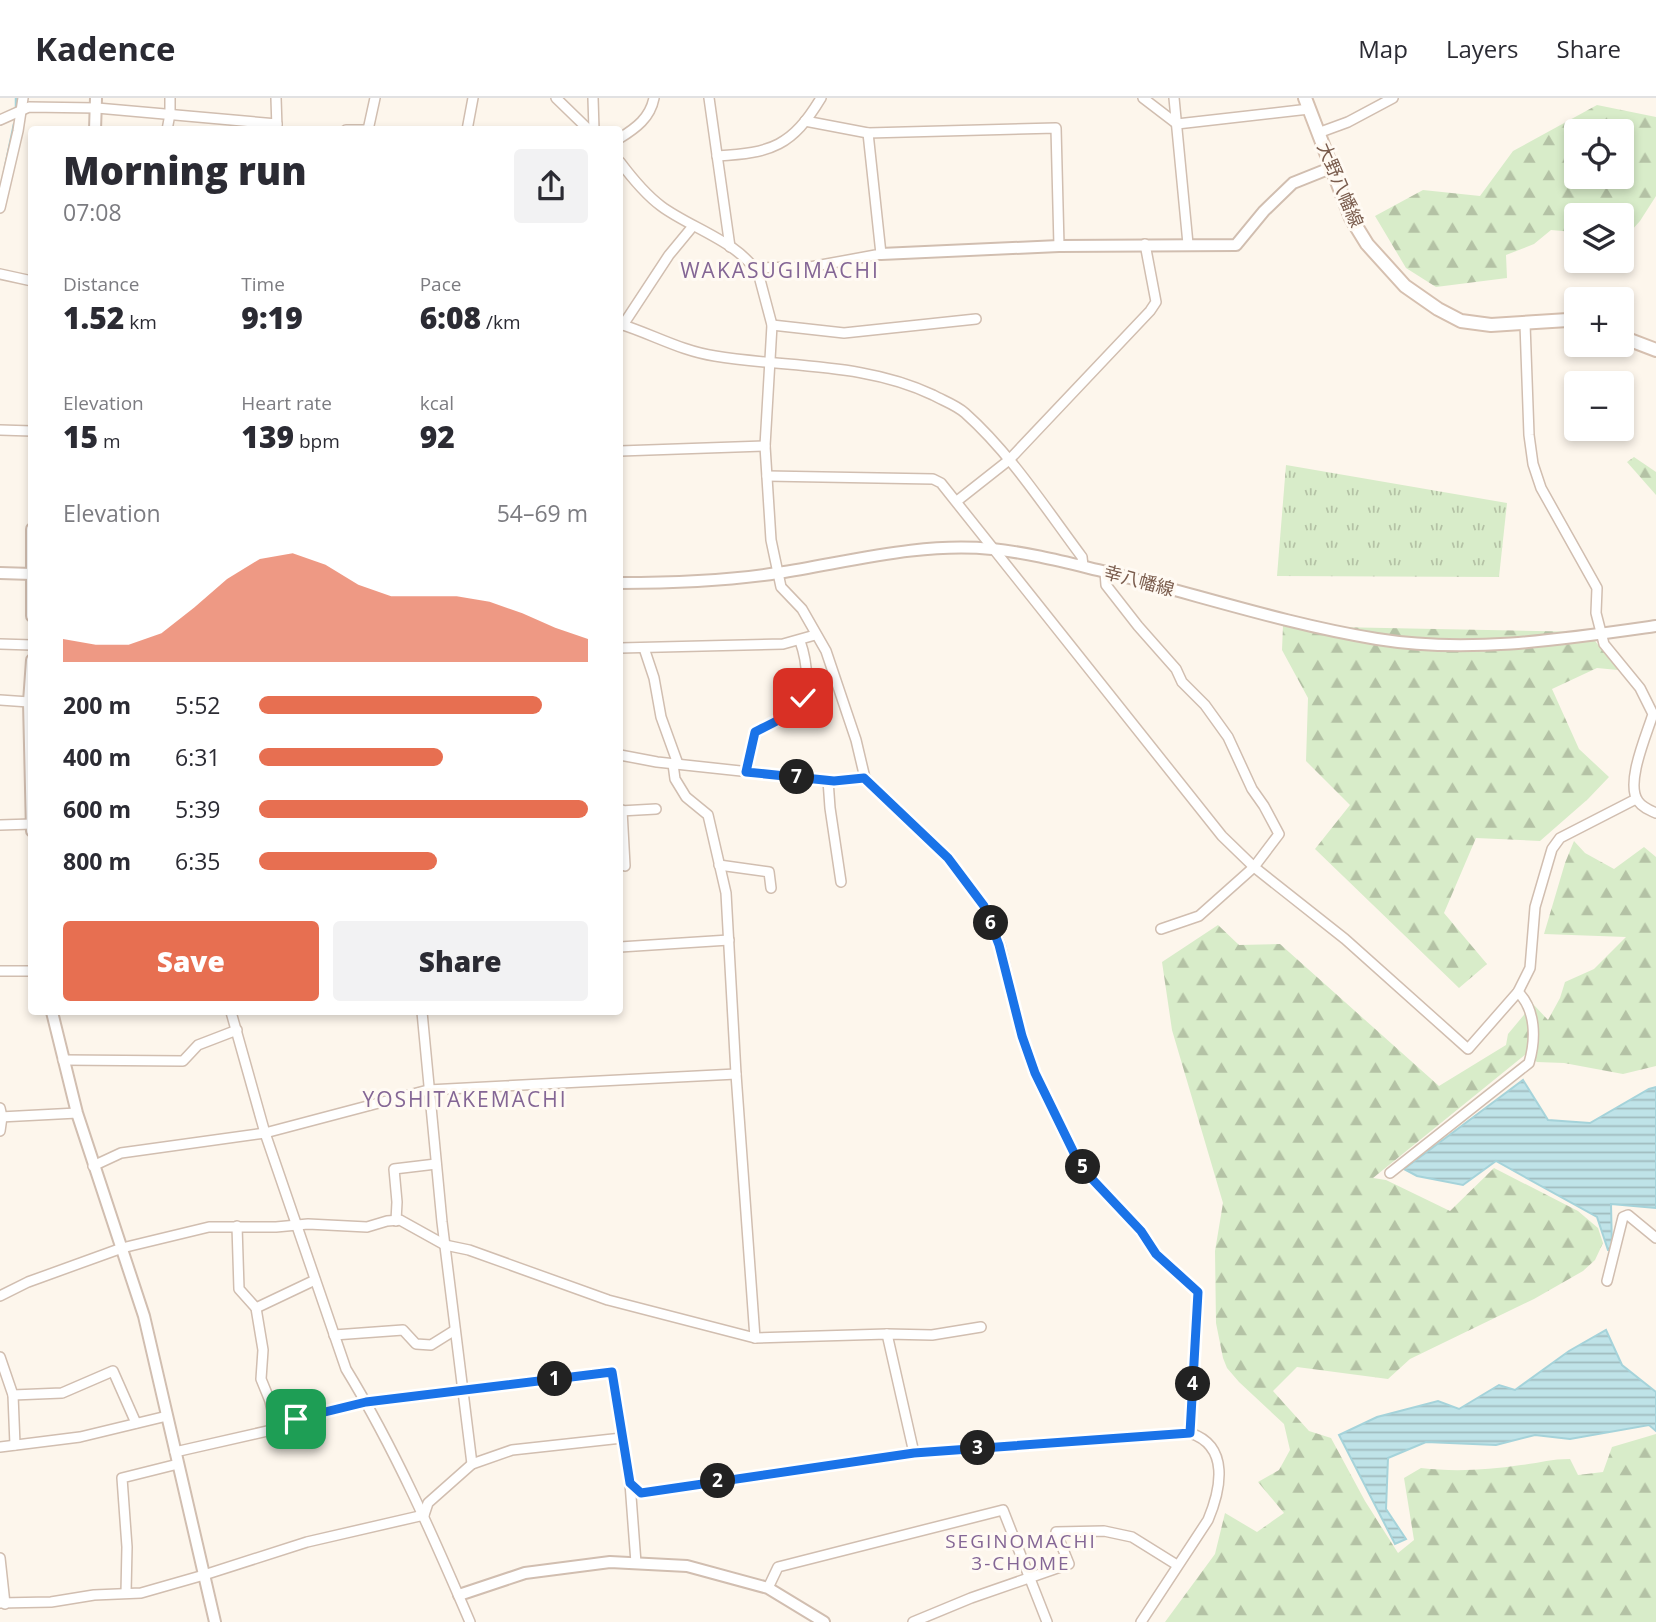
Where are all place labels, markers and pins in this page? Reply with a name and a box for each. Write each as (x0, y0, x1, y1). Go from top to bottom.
pin (773, 668, 833, 728)
pin: 7 (780, 760, 814, 794)
pin: 6 (974, 906, 1009, 940)
pin: 5 (1066, 1150, 1100, 1184)
pin: 1 (538, 1362, 572, 1396)
pin: 4 (1176, 1366, 1210, 1402)
pin (266, 1389, 326, 1449)
pin: 3 (960, 1430, 996, 1466)
pin: 2 (700, 1464, 736, 1498)

